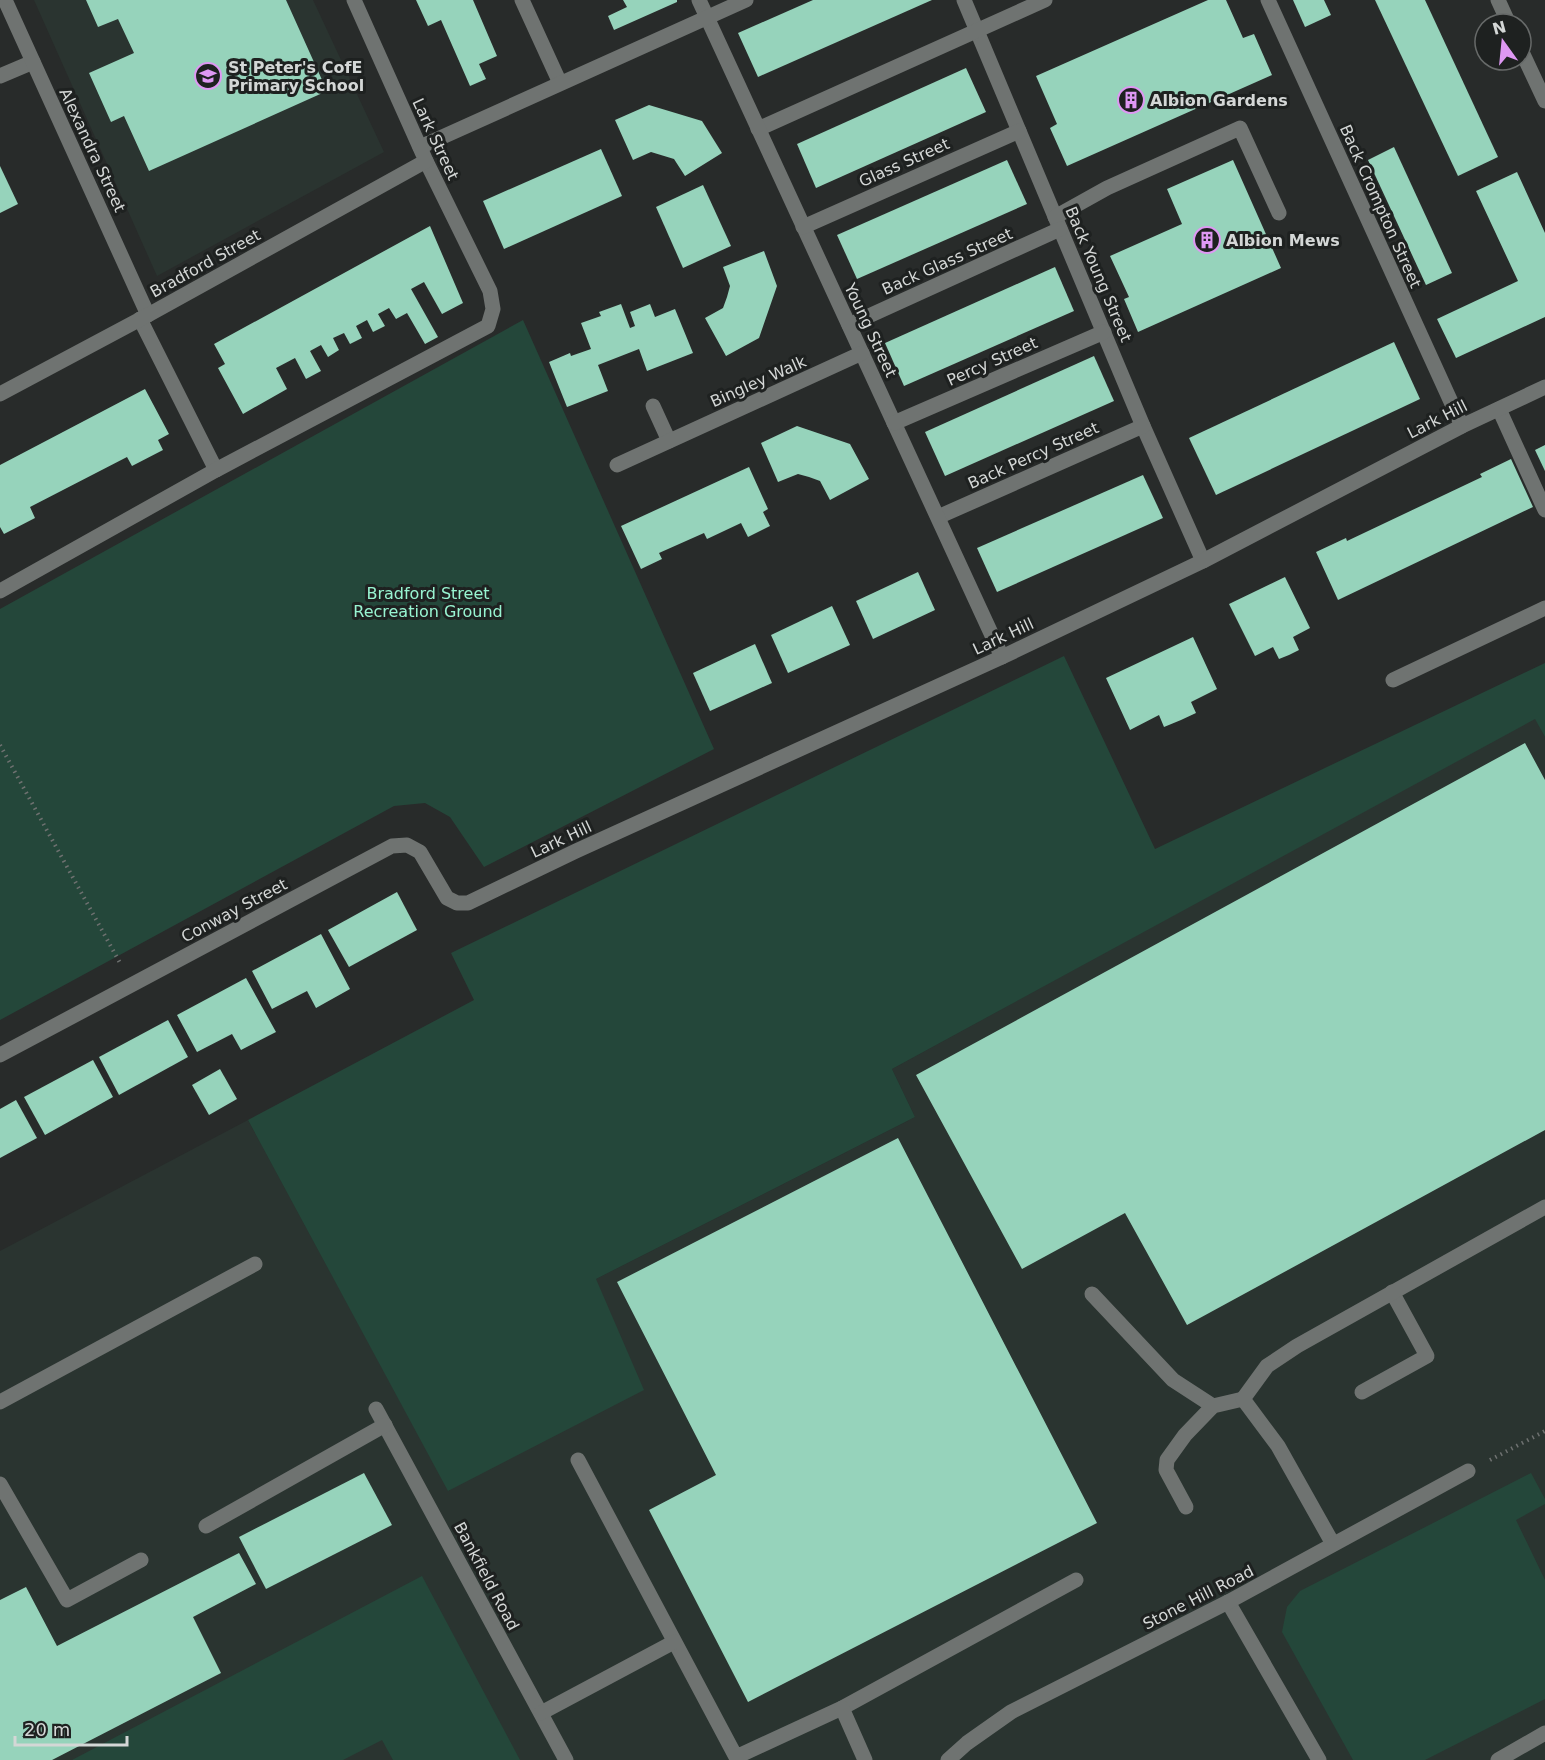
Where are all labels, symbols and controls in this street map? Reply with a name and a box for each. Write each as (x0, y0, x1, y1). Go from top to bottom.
north arrow (1473, 12, 1533, 72)
text: N (1490, 17, 1508, 39)
place label: St Peter's CofE Primary School (228, 58, 364, 95)
school or university icon: St Peter's CofE Primary School (193, 61, 223, 91)
street label: Alexandra Street (55, 85, 130, 215)
building icon: Albion Gardens (1116, 85, 1146, 115)
place label: Albion Gardens (1150, 91, 1288, 110)
street label: Lark Street (408, 95, 463, 183)
street label: Back Crompton Street (1336, 122, 1425, 291)
street label: Glass Street (856, 134, 952, 191)
street label: Back Young Street (1061, 204, 1136, 345)
street label: Back Glass Street (879, 224, 1015, 299)
street label: Bradford Street (147, 225, 264, 302)
building icon: Albion Mews (1192, 225, 1222, 255)
place label: Albion Mews (1226, 231, 1340, 250)
street label: Young Street (840, 279, 901, 380)
street label: Percy Street (944, 333, 1040, 390)
street label: Bingley Walk (707, 352, 810, 411)
street label: Lark Hill (1404, 396, 1471, 443)
street label: Back Percy Street (965, 418, 1101, 493)
park label: Bradford Street Recreation Ground (353, 584, 503, 621)
street label: Lark Hill (970, 614, 1037, 659)
street label: Lark Hill (528, 817, 595, 862)
street label: Conway Street (178, 875, 290, 946)
street label: Bankfield Road (450, 1519, 523, 1634)
street label: Stone Hill Road (1140, 1561, 1257, 1634)
scale bar (15, 1709, 128, 1747)
text: 20 m (24, 1719, 70, 1740)

